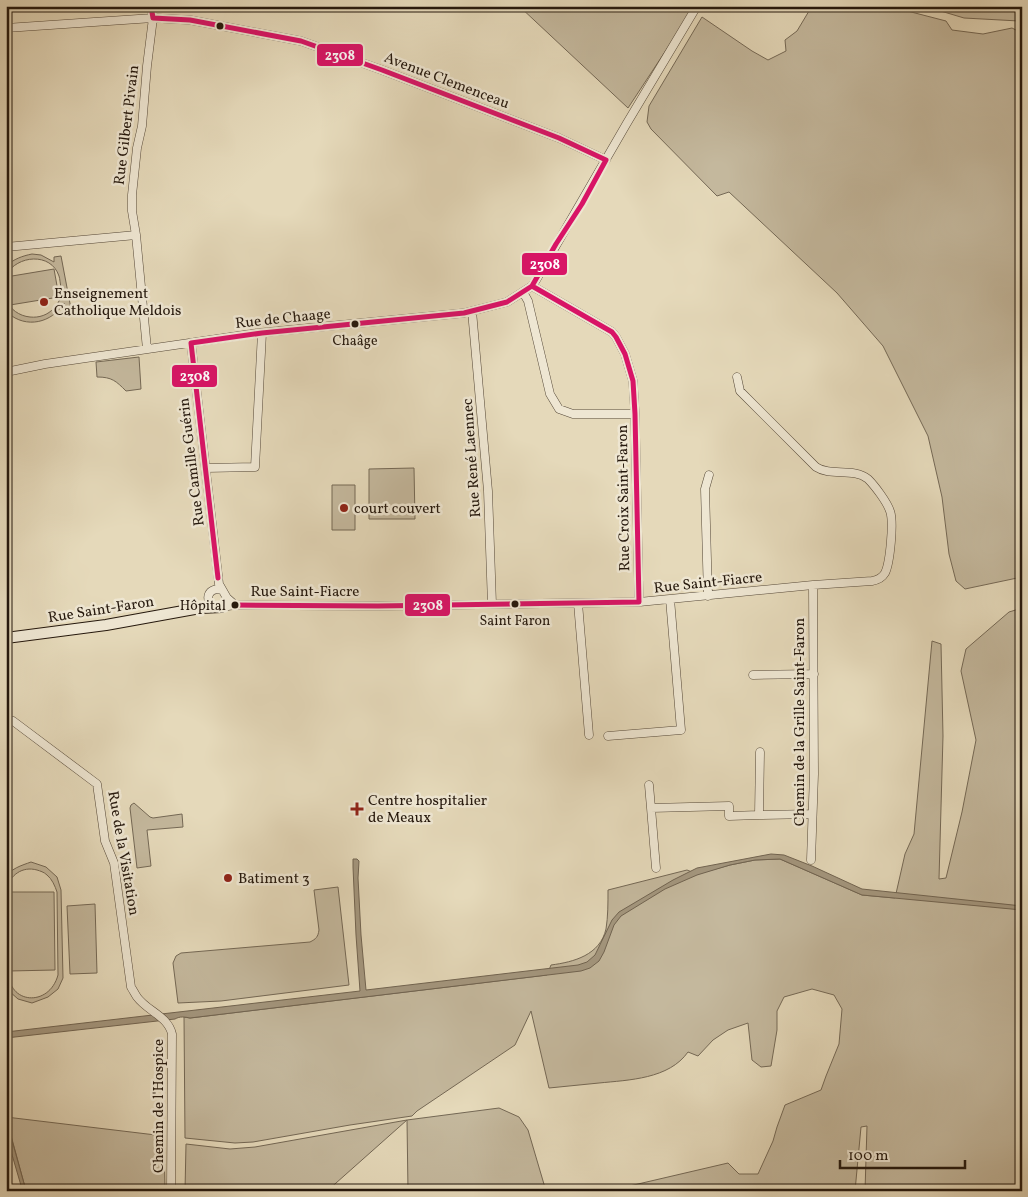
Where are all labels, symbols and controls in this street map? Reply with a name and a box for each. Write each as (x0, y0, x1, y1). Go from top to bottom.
unlabelled marker (215, 21, 225, 31)
line badge: 2308 (316, 43, 364, 67)
text: 2308 (325, 47, 355, 66)
street label: Avenue Clemenceau (381, 48, 512, 115)
street label: Rue Gilbert Pivain (110, 64, 145, 186)
line badge: 2308 (521, 252, 568, 276)
text: 2308 (530, 256, 560, 275)
place label: Enseignement Catholique Meldois (54, 284, 181, 322)
marker: Enseignement Catholique Meldois (38, 296, 50, 308)
street label: Rue de Chaage (234, 304, 332, 335)
marker: Chaâge (350, 319, 360, 329)
place label: Chaâge (332, 332, 378, 351)
line badge: 2308 (171, 364, 218, 388)
text: 2308 (180, 368, 210, 387)
street label: Rue Camille Guérin (174, 396, 211, 527)
street label: Rue René Laennec (458, 397, 487, 518)
street label: Rue Croix Saint-Faron (613, 424, 636, 571)
place label: court couvert (354, 499, 441, 520)
marker: court couvert (338, 502, 350, 514)
street label: Rue Saint-Fiacre (653, 567, 763, 600)
street label: Rue Saint-Fiacre (251, 582, 359, 603)
street label: Rue Saint-Faron (47, 592, 156, 629)
line badge: 2308 (404, 593, 451, 617)
place label: Hôpital (180, 597, 226, 616)
text: 2308 (413, 597, 443, 616)
marker: Saint Faron (510, 599, 520, 609)
marker: Hôpital (230, 600, 240, 610)
place label: Saint Faron (480, 612, 550, 631)
street label: Chemin de la Grille Saint-Faron (790, 618, 811, 826)
street label: Rue de la Visitation (101, 789, 144, 917)
place label: Centre hospitalier de Meaux (368, 791, 487, 829)
marker: Centre hospitalier de Meaux (350, 802, 364, 816)
place label: Batiment 3 (238, 869, 310, 890)
marker: Batiment 3 (222, 872, 234, 884)
street label: Chemin de l'Hospice (149, 1039, 170, 1173)
scale bar (840, 1137, 966, 1169)
text: 100 m (848, 1146, 888, 1167)

